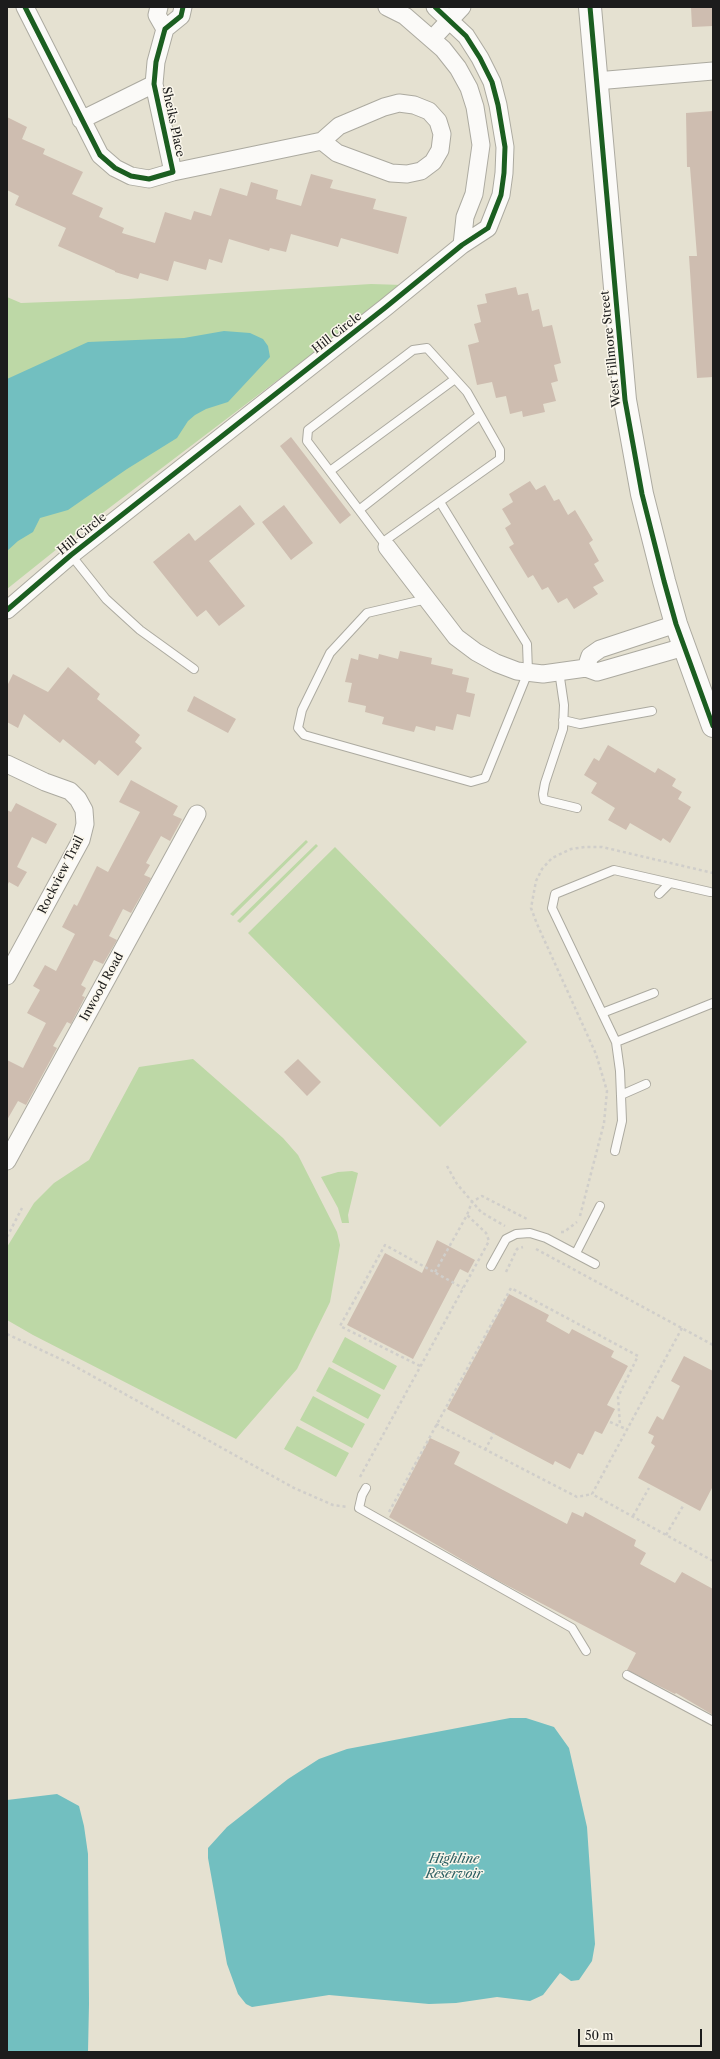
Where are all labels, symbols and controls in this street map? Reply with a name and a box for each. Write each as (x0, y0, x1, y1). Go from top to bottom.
street label: Sheiks Place (159, 86, 187, 158)
street label: West Fillmore Street (598, 290, 624, 408)
street label: Hill Circle (309, 309, 365, 357)
street label: Hill Circle (55, 510, 109, 558)
street label: Rockview Trail (35, 834, 87, 916)
street label: Inwood Road (77, 950, 127, 1024)
water label: Highline Reservoir (425, 1851, 483, 1882)
scale bar (580, 2021, 704, 2047)
text: 50 m (585, 2028, 614, 2043)

